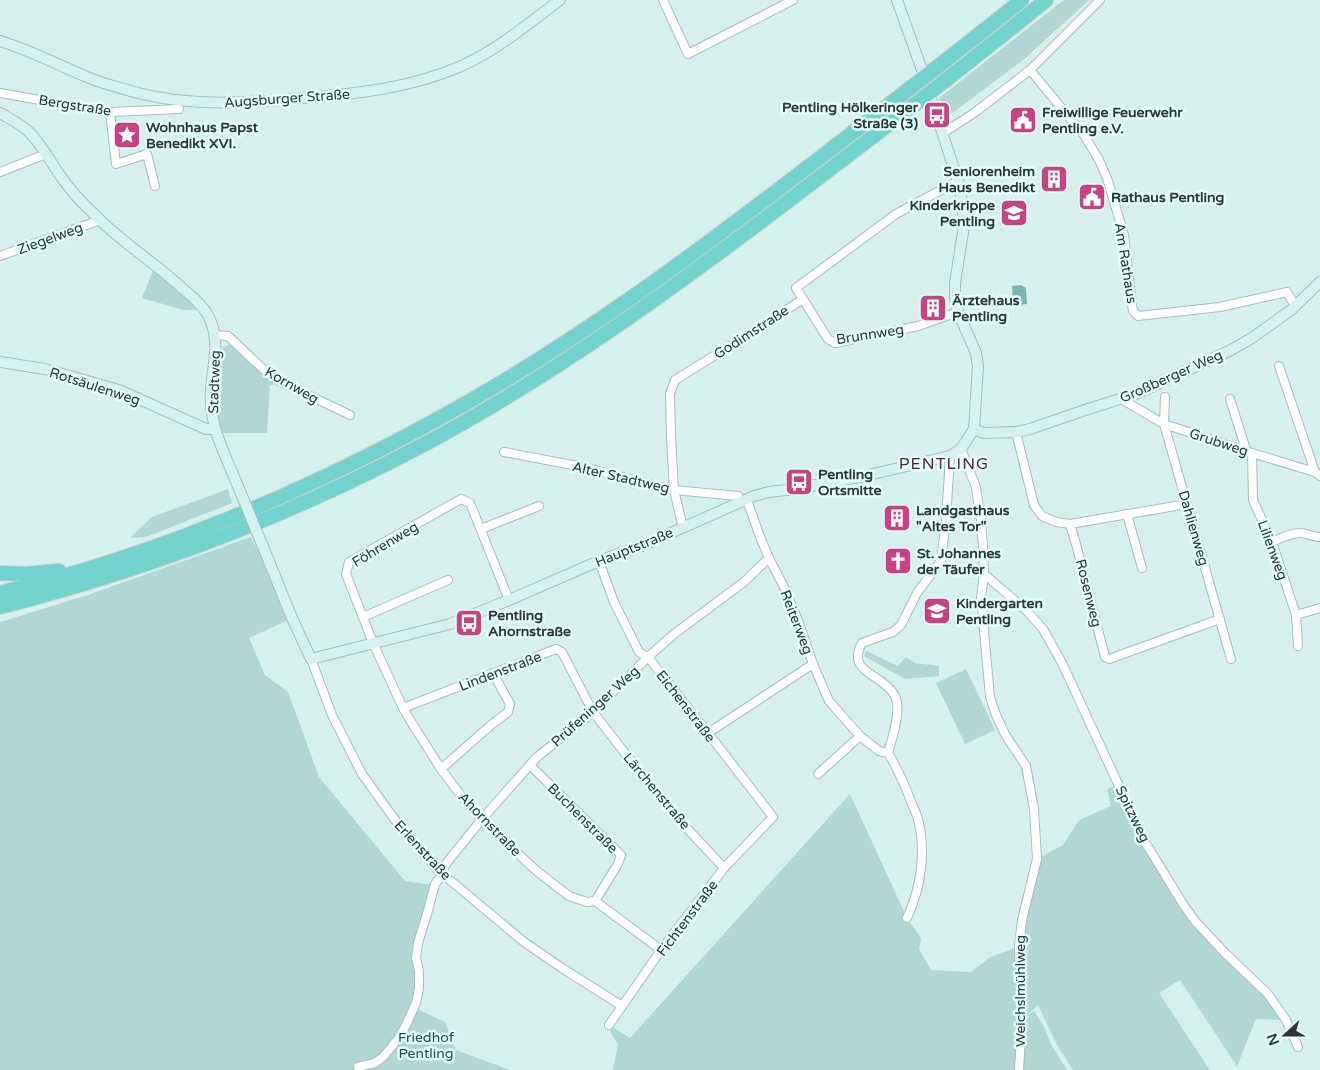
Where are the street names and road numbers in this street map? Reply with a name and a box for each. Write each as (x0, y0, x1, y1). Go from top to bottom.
street label: Augsburger Straße (224, 86, 351, 111)
street label: Bergstraße (37, 91, 112, 120)
street label: Ziegelweg (15, 219, 85, 258)
street label: Am Rathaus (1111, 222, 1140, 305)
street label: Godimstraße (711, 302, 792, 363)
street label: Brunnweg (835, 321, 905, 348)
street label: Großberger Weg (1117, 346, 1225, 407)
street label: Stadtweg (205, 350, 224, 414)
street label: Kornweg (262, 363, 322, 408)
street label: Rotsäulenweg (47, 364, 142, 409)
street label: Grubweg (1187, 425, 1250, 460)
street label: Alter Stadtweg (571, 458, 671, 497)
street label: Dahlienweg (1175, 488, 1212, 568)
street label: Föhrenweg (349, 518, 421, 571)
street label: Lilienweg (1254, 518, 1291, 582)
street label: Hauptstraße (593, 524, 676, 571)
street label: Rosenweg (1072, 557, 1105, 629)
street label: Reiterweg (776, 588, 817, 657)
street label: Lindenstraße (457, 648, 544, 695)
street label: Prüfeninger Weg (548, 662, 643, 750)
street label: Eichenstraße (652, 667, 719, 746)
street label: Lärchenstraße (620, 749, 694, 833)
street label: Buchenstraße (544, 780, 621, 857)
street label: Spitzweg (1112, 783, 1154, 845)
street label: Ahornstraße (455, 789, 525, 860)
street label: Erlenstraße (391, 817, 455, 884)
street label: Fichtenstraße (653, 877, 722, 960)
street label: Weichslmühlweg (1012, 935, 1029, 1047)

